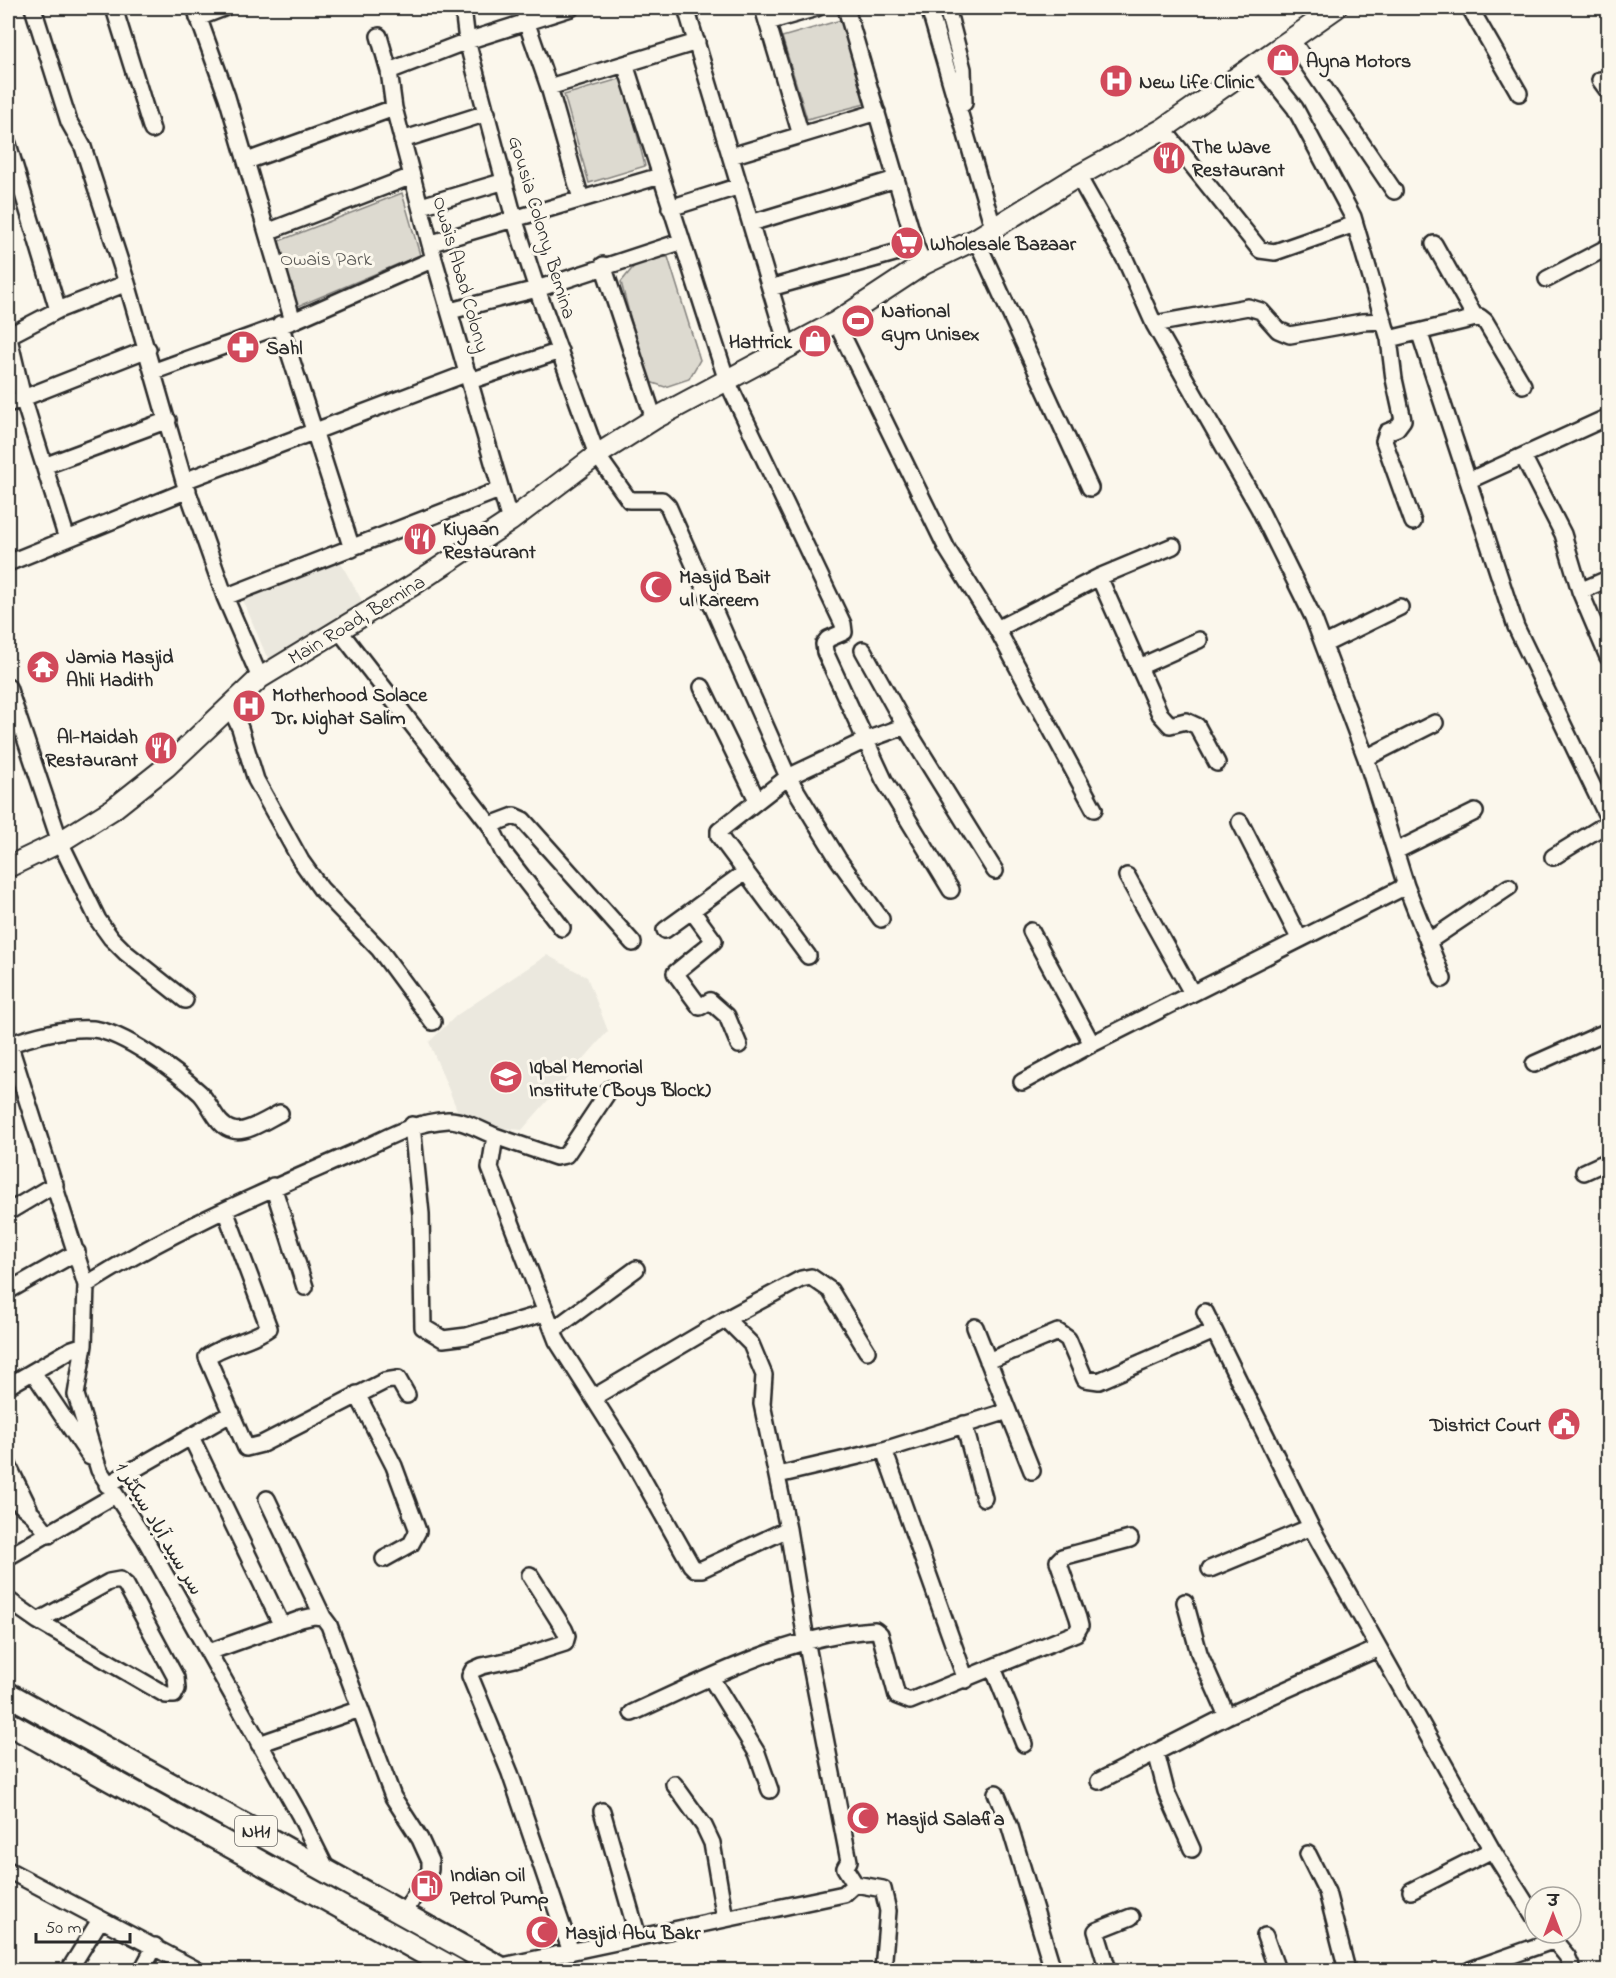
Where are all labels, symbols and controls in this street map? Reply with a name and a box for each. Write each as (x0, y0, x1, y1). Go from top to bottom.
shop icon: Ayna Motors (1265, 42, 1301, 78)
place label: Ayna Motors (1306, 48, 1411, 78)
hospital icon: New Life Clinic (1098, 63, 1134, 99)
place label: New Life Clinic (1139, 69, 1255, 98)
street label: Gousia Colony, Bemina (499, 133, 582, 323)
place label: The Wave Restaurant (1192, 134, 1285, 186)
restaurant icon: The Wave Restaurant (1151, 140, 1187, 176)
street label: Owais Abad Colony (423, 193, 496, 356)
supermarket icon: Wholesale Bazaar (889, 225, 925, 261)
place label: Wholesale Bazaar (930, 231, 1077, 260)
park label: Owais Park (280, 246, 372, 275)
place label: National Gym Unisex (881, 298, 979, 351)
sports icon: National Gym Unisex (840, 303, 876, 339)
shop icon: Hattrick (797, 323, 833, 359)
pharmacy icon: Sahl (225, 329, 261, 365)
place label: Hattrick (729, 329, 793, 358)
place label: Sahl (266, 335, 303, 364)
place label: Kiyaan Restaurant (443, 516, 536, 568)
restaurant icon: Kiyaan Restaurant (402, 521, 438, 557)
place label: Masjid Bait ul Kareem (679, 564, 771, 616)
street label: Main Road, Bemina (283, 569, 431, 674)
mosque icon: Masjid Bait ul Kareem (638, 569, 674, 605)
place label: Jamia Masjid Ahli Hadith (66, 644, 174, 696)
temple icon: Jamia Masjid Ahli Hadith (25, 649, 61, 685)
place label: Motherhood Solace Dr. Nighat Salim (271, 682, 428, 735)
hospital icon: Motherhood Solace Dr. Nighat Salim (231, 688, 267, 724)
place label: Al-Maidah Restaurant (45, 724, 138, 776)
restaurant icon: Al-Maidah Restaurant (143, 730, 179, 766)
place label: Iqbal Memorial Institute (Boys Block) (529, 1054, 711, 1107)
school or university icon: Iqbal Memorial Institute (Boys Block) (488, 1059, 524, 1095)
public building icon: District Court (1546, 1406, 1582, 1442)
place label: District Court (1429, 1412, 1541, 1441)
street label: سر سید آباد سیکٹر 1 (106, 1457, 209, 1602)
mosque icon: Masjid Salafia (845, 1800, 881, 1836)
place label: Masjid Salafia (886, 1806, 1005, 1835)
road number: NH1 (235, 1816, 277, 1846)
place label: Indian Oil Petrol Pump (450, 1862, 549, 1914)
fuel station icon: Indian Oil Petrol Pump (409, 1868, 445, 1904)
north arrow (1523, 1885, 1583, 1945)
text: उ (1546, 1890, 1560, 1914)
scale bar (36, 1906, 130, 1944)
mosque icon: Masjid Abu Bakr (524, 1914, 560, 1950)
text: 50 m (45, 1916, 82, 1942)
place label: Masjid Abu Bakr (565, 1920, 701, 1949)

